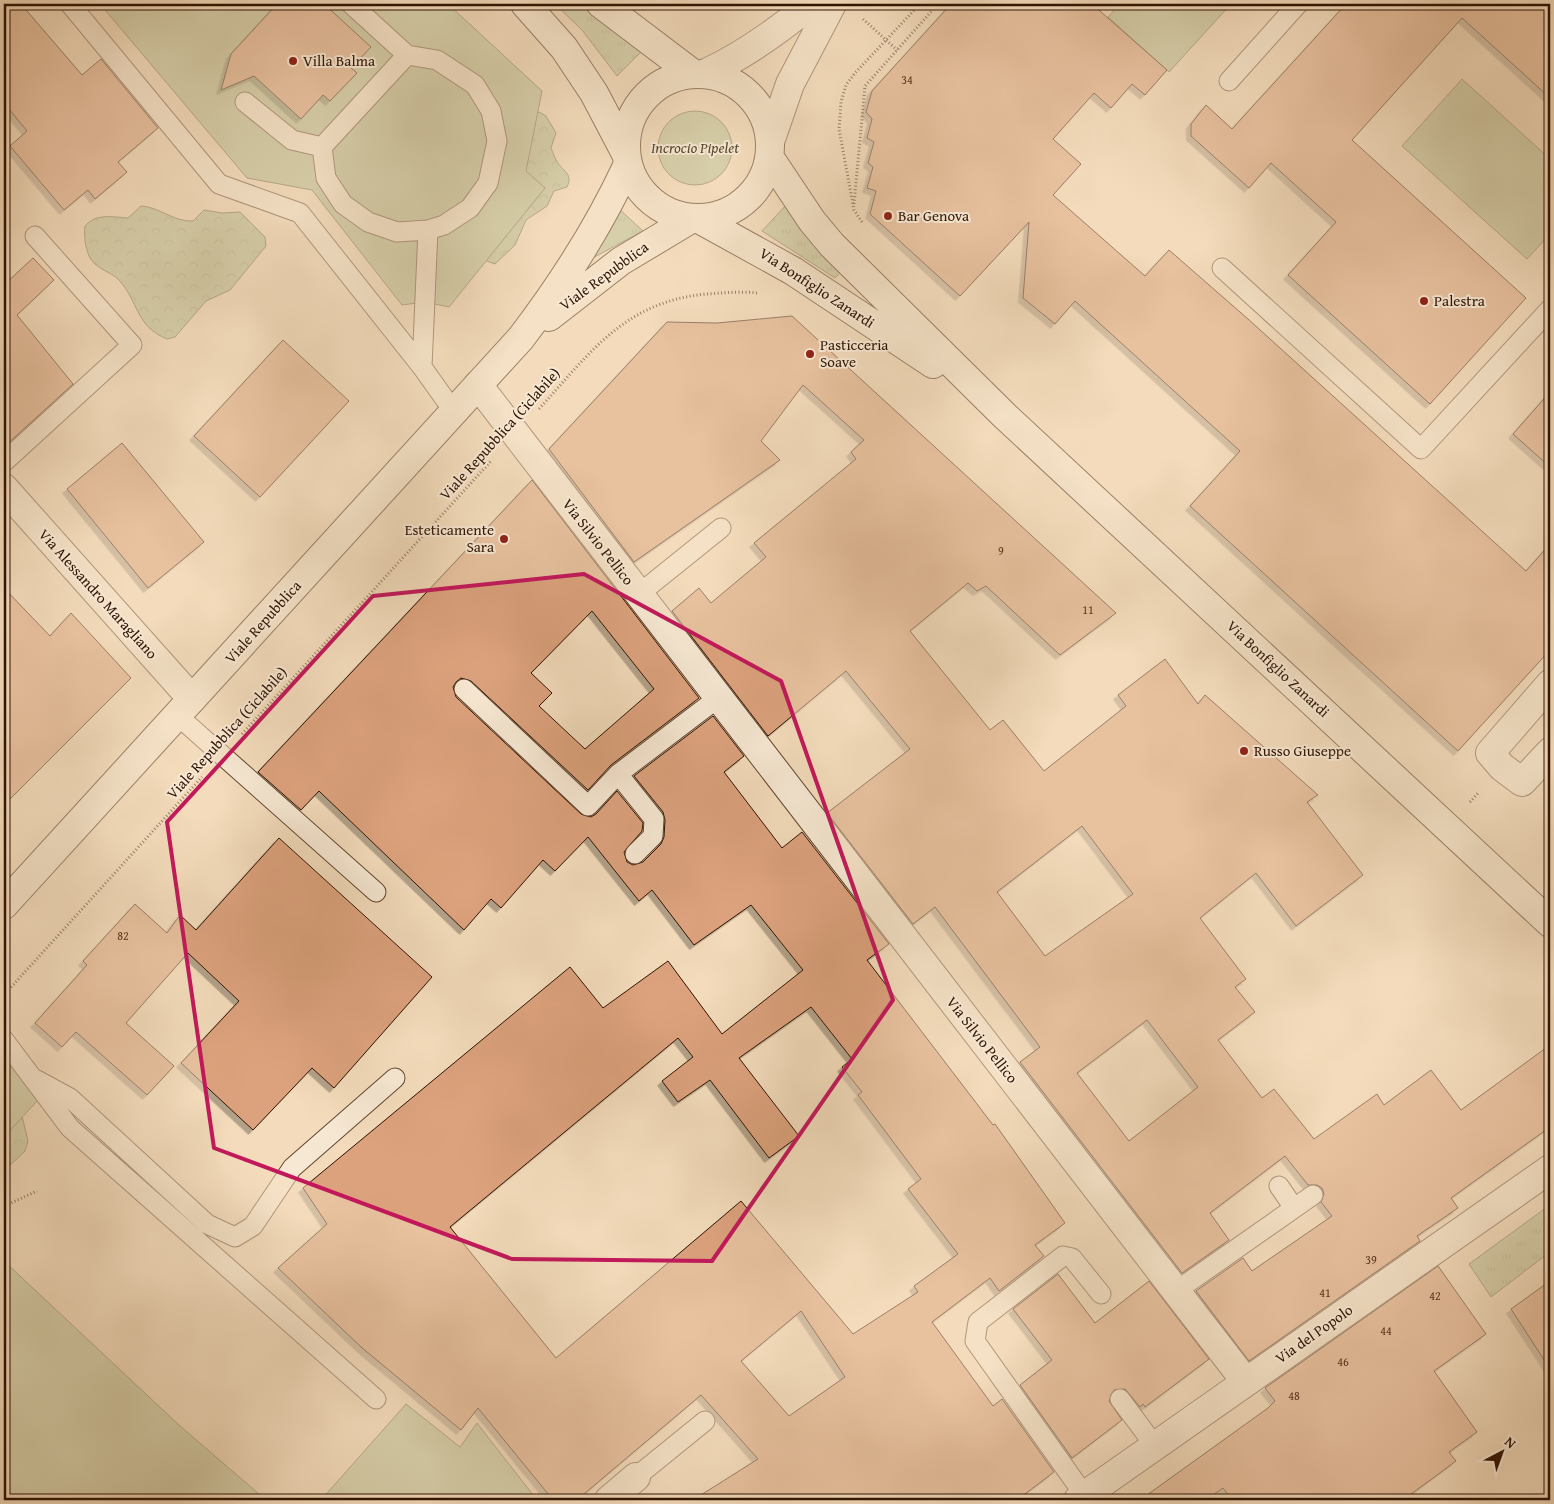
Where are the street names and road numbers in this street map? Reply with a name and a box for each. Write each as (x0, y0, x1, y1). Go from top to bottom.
street label: Viale Repubblica (555, 236, 652, 315)
street label: Via Bonfiglio Zanardi (755, 242, 879, 333)
street label: Viale Repubblica (Ciclabile) (434, 363, 565, 504)
street label: Via Silvio Pellico (558, 494, 639, 590)
street label: Via Alessandro Maragliano (34, 524, 163, 664)
street label: Viale Repubblica (220, 576, 306, 668)
street label: Via Bonfiglio Zanardi (1222, 615, 1334, 722)
street label: Viale Repubblica (Ciclabile) (161, 662, 292, 803)
street label: Via Silvio Pellico (942, 992, 1023, 1088)
street label: Via del Popolo (1271, 1299, 1357, 1368)

